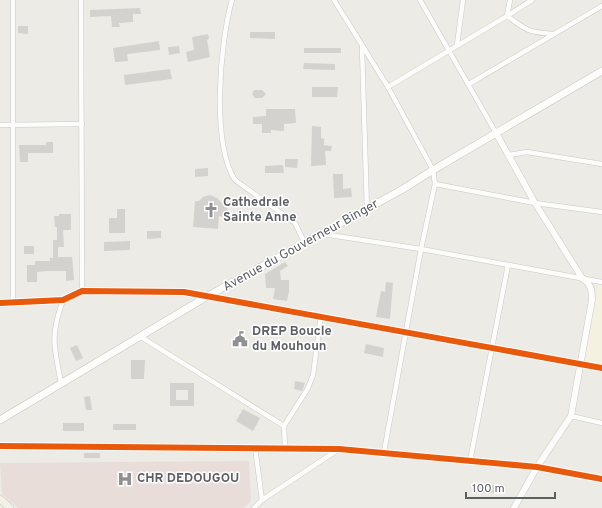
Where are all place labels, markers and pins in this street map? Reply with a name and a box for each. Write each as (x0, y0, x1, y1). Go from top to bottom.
place label: Cathedrale Sainte Anne (223, 195, 297, 226)
church icon: Cathedrale Sainte Anne (202, 201, 220, 219)
place label: DREP Boucle du Mouhoun (252, 324, 332, 355)
public building icon: DREP Boucle du Mouhoun (231, 330, 249, 348)
hospital icon: CHR DEDOUGOU (116, 470, 134, 488)
place label: CHR DEDOUGOU (137, 471, 239, 487)

